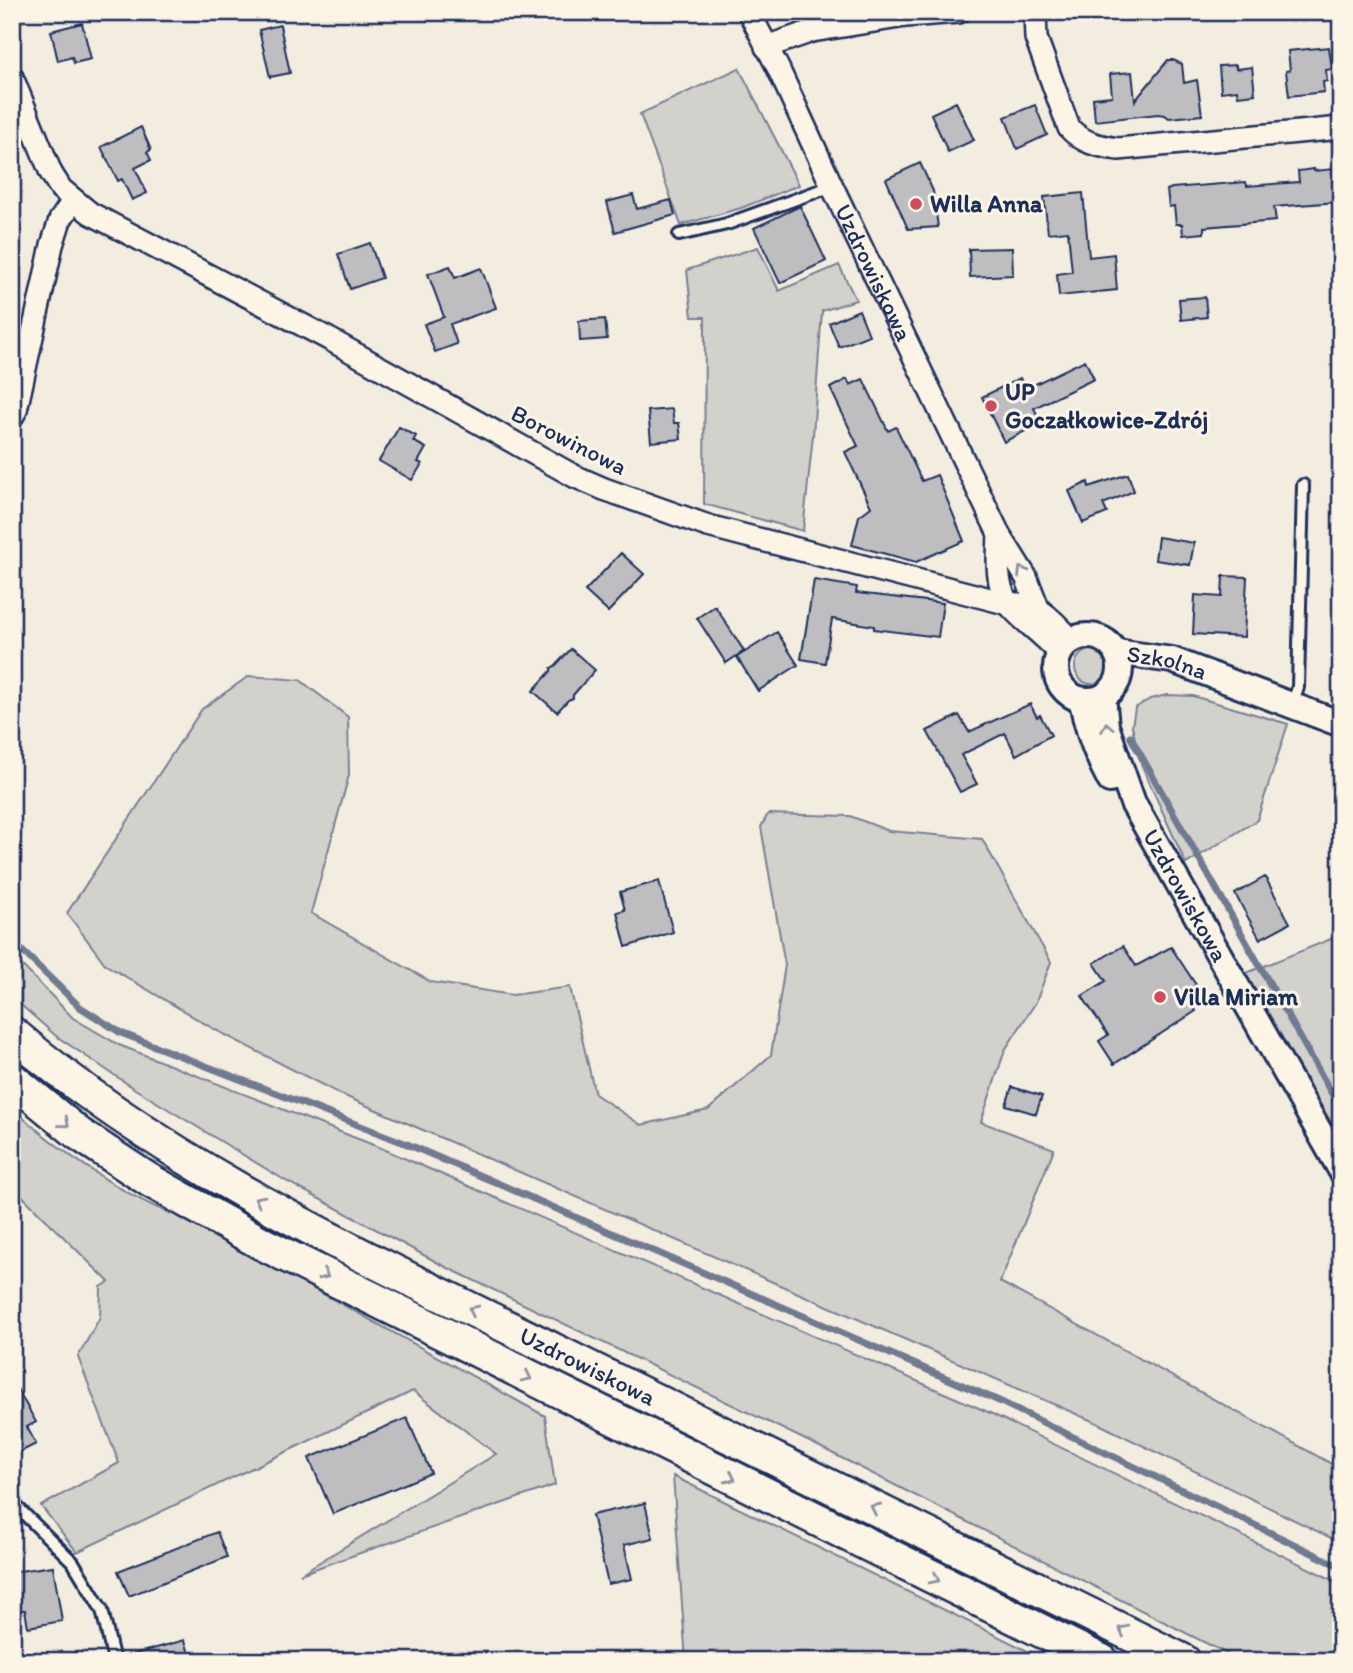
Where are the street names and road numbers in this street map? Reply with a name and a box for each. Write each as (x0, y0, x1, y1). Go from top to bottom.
street label: Uzdrowiskowa (829, 199, 919, 346)
street label: Borowinowa (507, 398, 632, 481)
street label: Szkolna (1125, 639, 1211, 686)
street label: Uzdrowiskowa (1137, 824, 1235, 967)
street label: Uzdrowiskowa (515, 1320, 661, 1412)

